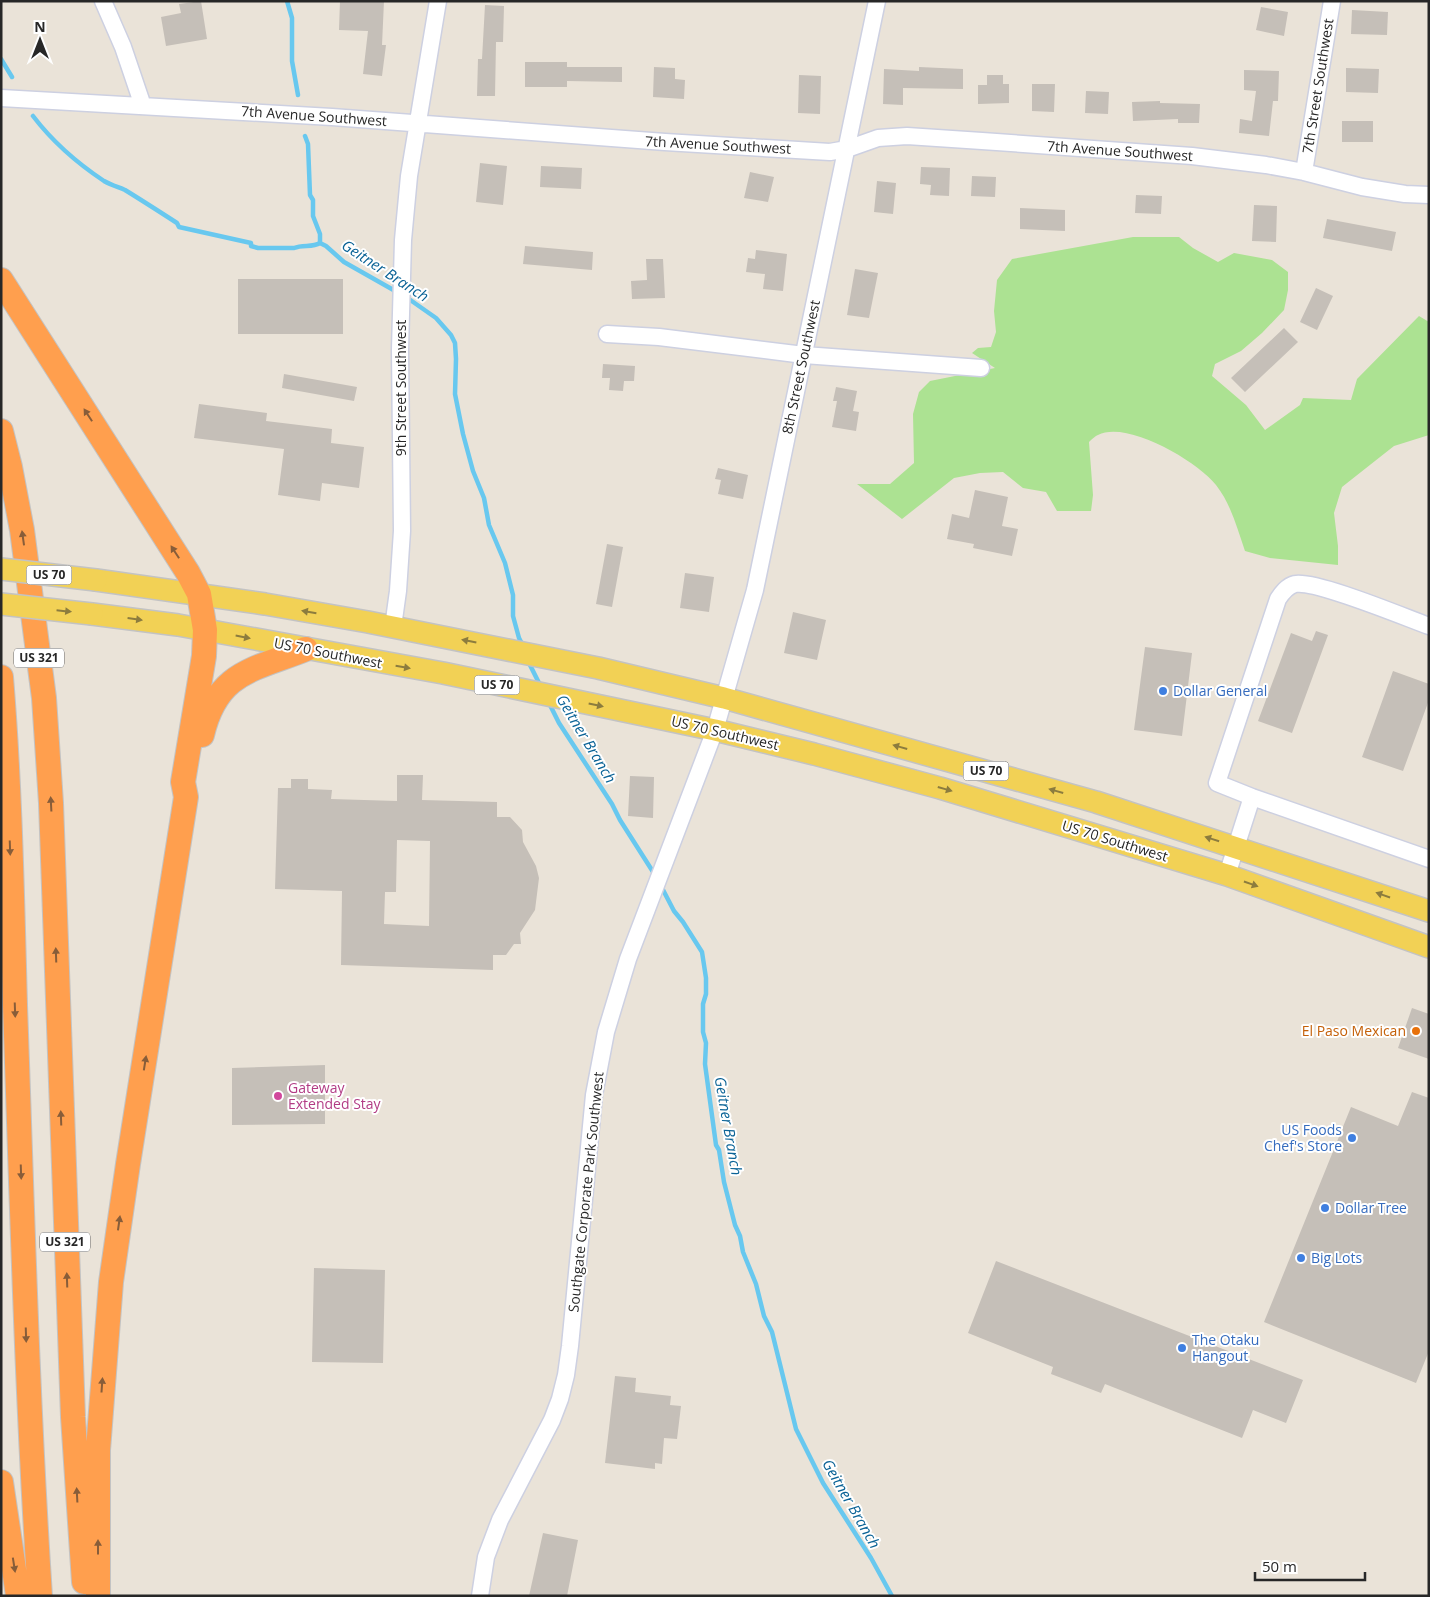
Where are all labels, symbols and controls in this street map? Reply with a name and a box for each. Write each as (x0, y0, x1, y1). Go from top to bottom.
north arrow (15, 15, 65, 65)
text: N (34, 17, 46, 36)
street label: 7th Street Southwest (1297, 17, 1338, 155)
street label: 7th Avenue Southwest (240, 101, 388, 130)
street label: 7th Avenue Southwest (645, 131, 792, 158)
street label: 7th Avenue Southwest (1046, 136, 1194, 165)
water label: Geitner Branch (338, 235, 433, 306)
street label: 8th Street Southwest (777, 298, 824, 436)
street label: 9th Street Southwest (391, 320, 410, 456)
one-way arrow (83, 408, 92, 422)
one-way arrow (19, 530, 27, 546)
one-way arrow (170, 545, 180, 559)
road number: US 70 (27, 566, 72, 584)
one-way arrow (56, 607, 72, 615)
one-way arrow (301, 607, 317, 615)
one-way arrow (127, 616, 143, 624)
one-way arrow (235, 633, 251, 641)
street label: US 70 Southwest (272, 633, 384, 672)
one-way arrow (461, 637, 477, 645)
road number: US 321 (14, 648, 64, 668)
one-way arrow (395, 663, 411, 671)
road number: US 70 (474, 676, 520, 694)
place label: Dollar General (1173, 681, 1267, 700)
marker: Dollar General (1157, 685, 1169, 697)
water label: Geitner Branch (553, 691, 621, 786)
one-way arrow (589, 701, 604, 709)
street label: US 70 Southwest (669, 711, 781, 754)
one-way arrow (892, 743, 907, 751)
road number: US 70 (964, 761, 1008, 780)
one-way arrow (938, 786, 953, 794)
one-way arrow (1049, 786, 1064, 794)
one-way arrow (46, 796, 54, 812)
street label: US 70 Southwest (1060, 815, 1170, 866)
one-way arrow (1204, 834, 1219, 842)
one-way arrow (7, 840, 15, 856)
one-way arrow (1244, 880, 1259, 888)
one-way arrow (1375, 891, 1390, 898)
one-way arrow (52, 947, 60, 963)
one-way arrow (12, 1002, 20, 1018)
place label: El Paso Mexican (1302, 1021, 1406, 1040)
marker: El Paso Mexican (1410, 1025, 1422, 1037)
one-way arrow (141, 1054, 149, 1070)
street label: Southgate Corporate Park Southwest (563, 1071, 608, 1313)
water label: Geitner Branch (710, 1075, 748, 1177)
place label: Gateway Extended Stay (288, 1078, 382, 1113)
marker: Gateway Extended Stay (272, 1090, 284, 1102)
one-way arrow (57, 1109, 65, 1125)
place label: US Foods Chef's Store (1264, 1120, 1342, 1155)
marker: US Foods Chef's Store (1346, 1132, 1358, 1144)
one-way arrow (17, 1165, 25, 1181)
place label: Dollar Tree (1335, 1198, 1407, 1217)
marker: Dollar Tree (1319, 1202, 1331, 1214)
one-way arrow (116, 1215, 124, 1231)
road number: US 321 (40, 1232, 90, 1252)
place label: Big Lots (1311, 1248, 1363, 1267)
marker: Big Lots (1295, 1252, 1307, 1264)
one-way arrow (62, 1272, 70, 1288)
one-way arrow (22, 1327, 30, 1343)
place label: The Otaku Hangout (1192, 1330, 1259, 1365)
marker: The Otaku Hangout (1176, 1342, 1188, 1354)
one-way arrow (99, 1376, 107, 1392)
water label: Geitner Branch (818, 1455, 885, 1552)
one-way arrow (72, 1487, 80, 1503)
one-way arrow (94, 1539, 102, 1555)
scale bar (1255, 1550, 1365, 1582)
text: 50 m (1262, 1556, 1297, 1576)
one-way arrow (10, 1557, 18, 1573)

